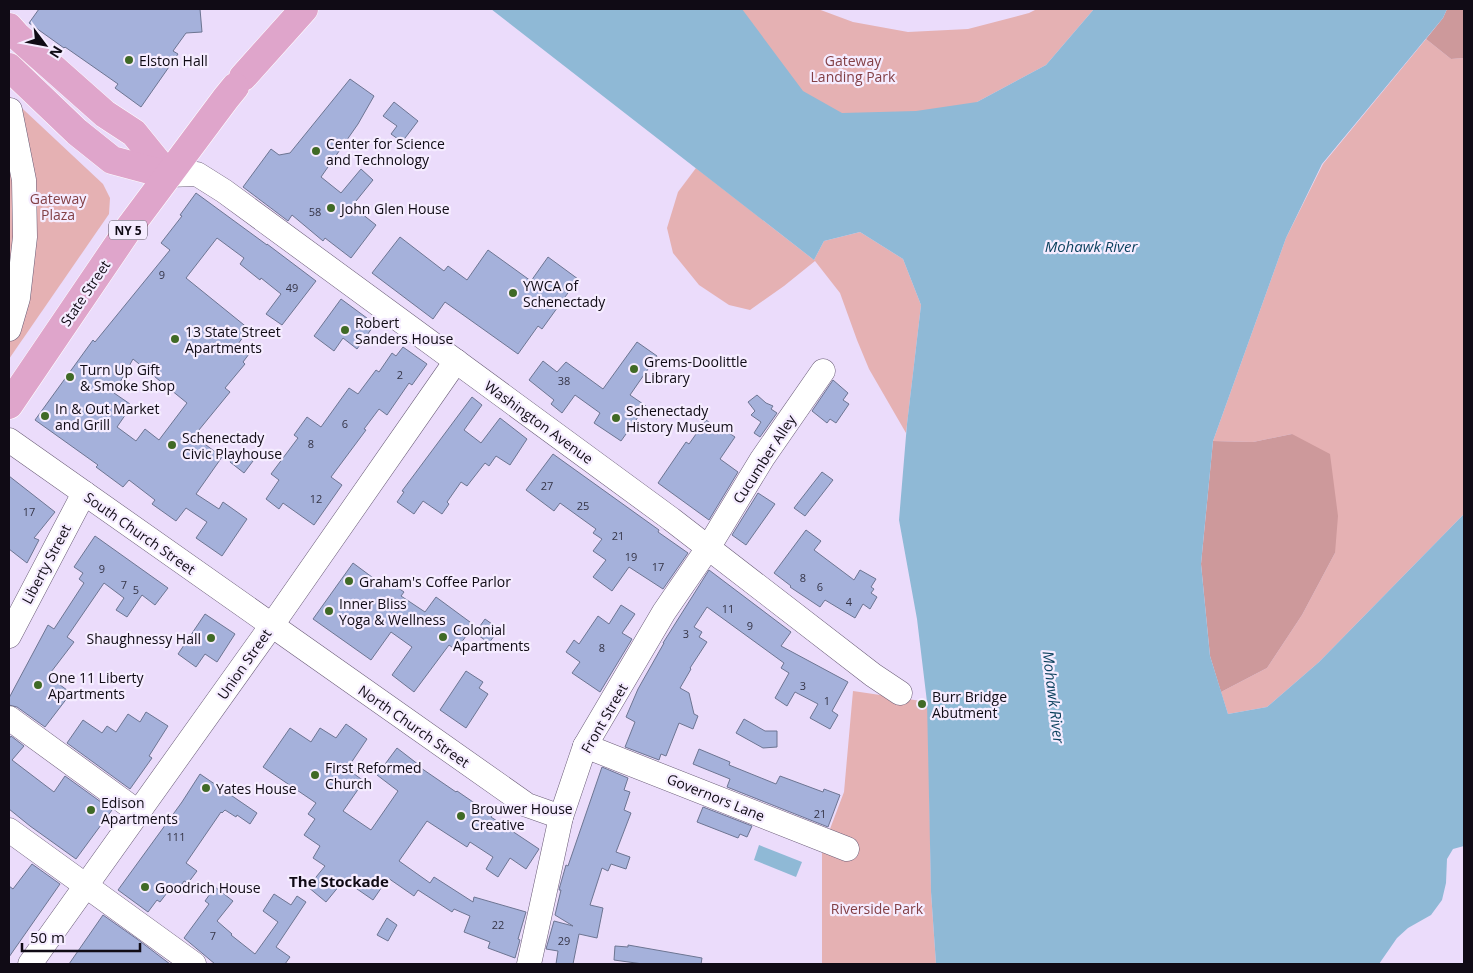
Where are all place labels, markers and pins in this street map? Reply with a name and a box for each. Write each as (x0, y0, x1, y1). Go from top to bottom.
place label: Elston Hall (139, 51, 208, 70)
marker: Elston Hall (123, 54, 135, 66)
place label: Center for Science and Technology (326, 134, 445, 169)
marker: Center for Science and Technology (310, 145, 322, 157)
place label: John Glen House (339, 199, 450, 218)
marker: John Glen House (325, 202, 337, 214)
place label: YWCA of Schenectady (523, 276, 606, 311)
marker: YWCA of Schenectady (507, 287, 519, 299)
place label: Robert Sanders House (355, 313, 454, 348)
place label: 13 State Street Apartments (185, 322, 281, 357)
marker: Robert Sanders House (339, 324, 351, 336)
marker: 13 State Street Apartments (169, 333, 181, 345)
place label: Grems-Doolittle Library (644, 352, 747, 387)
place label: Turn Up Gift & Smoke Shop (80, 360, 175, 395)
marker: Grems-Doolittle Library (628, 363, 640, 375)
marker: Turn Up Gift & Smoke Shop (64, 371, 76, 383)
place label: In & Out Market and Grill (55, 399, 159, 434)
place label: Schenectady History Museum (626, 401, 734, 436)
marker: In & Out Market and Grill (39, 410, 51, 422)
marker: Schenectady History Museum (610, 412, 622, 424)
place label: Schenectady Civic Playhouse (182, 428, 282, 463)
marker: Schenectady Civic Playhouse (166, 439, 178, 451)
place label: Graham's Coffee Parlor (359, 572, 511, 591)
marker: Graham's Coffee Parlor (343, 575, 355, 587)
place label: Inner Bliss Yoga & Wellness (339, 594, 446, 629)
marker: Inner Bliss Yoga & Wellness (323, 605, 335, 617)
place label: Colonial Apartments (453, 620, 530, 655)
place label: Shaughnessy Hall (87, 629, 201, 648)
marker: Colonial Apartments (437, 631, 449, 643)
marker: Shaughnessy Hall (205, 632, 217, 644)
place label: One 11 Liberty Apartments (48, 668, 145, 703)
marker: One 11 Liberty Apartments (32, 679, 44, 691)
place label: Burr Bridge Abutment (932, 687, 1007, 722)
marker: Burr Bridge Abutment (916, 698, 928, 710)
place label: First Reformed Church (325, 758, 422, 793)
marker: First Reformed Church (309, 769, 321, 781)
place label: Yates House (216, 779, 297, 798)
marker: Yates House (200, 782, 212, 794)
place label: Edison Apartments (101, 793, 178, 828)
place label: Brouwer House Creative (471, 799, 573, 834)
marker: Edison Apartments (85, 804, 97, 816)
marker: Brouwer House Creative (455, 810, 467, 822)
place label: Goodrich House (155, 878, 261, 897)
marker: Goodrich House (139, 881, 151, 893)

